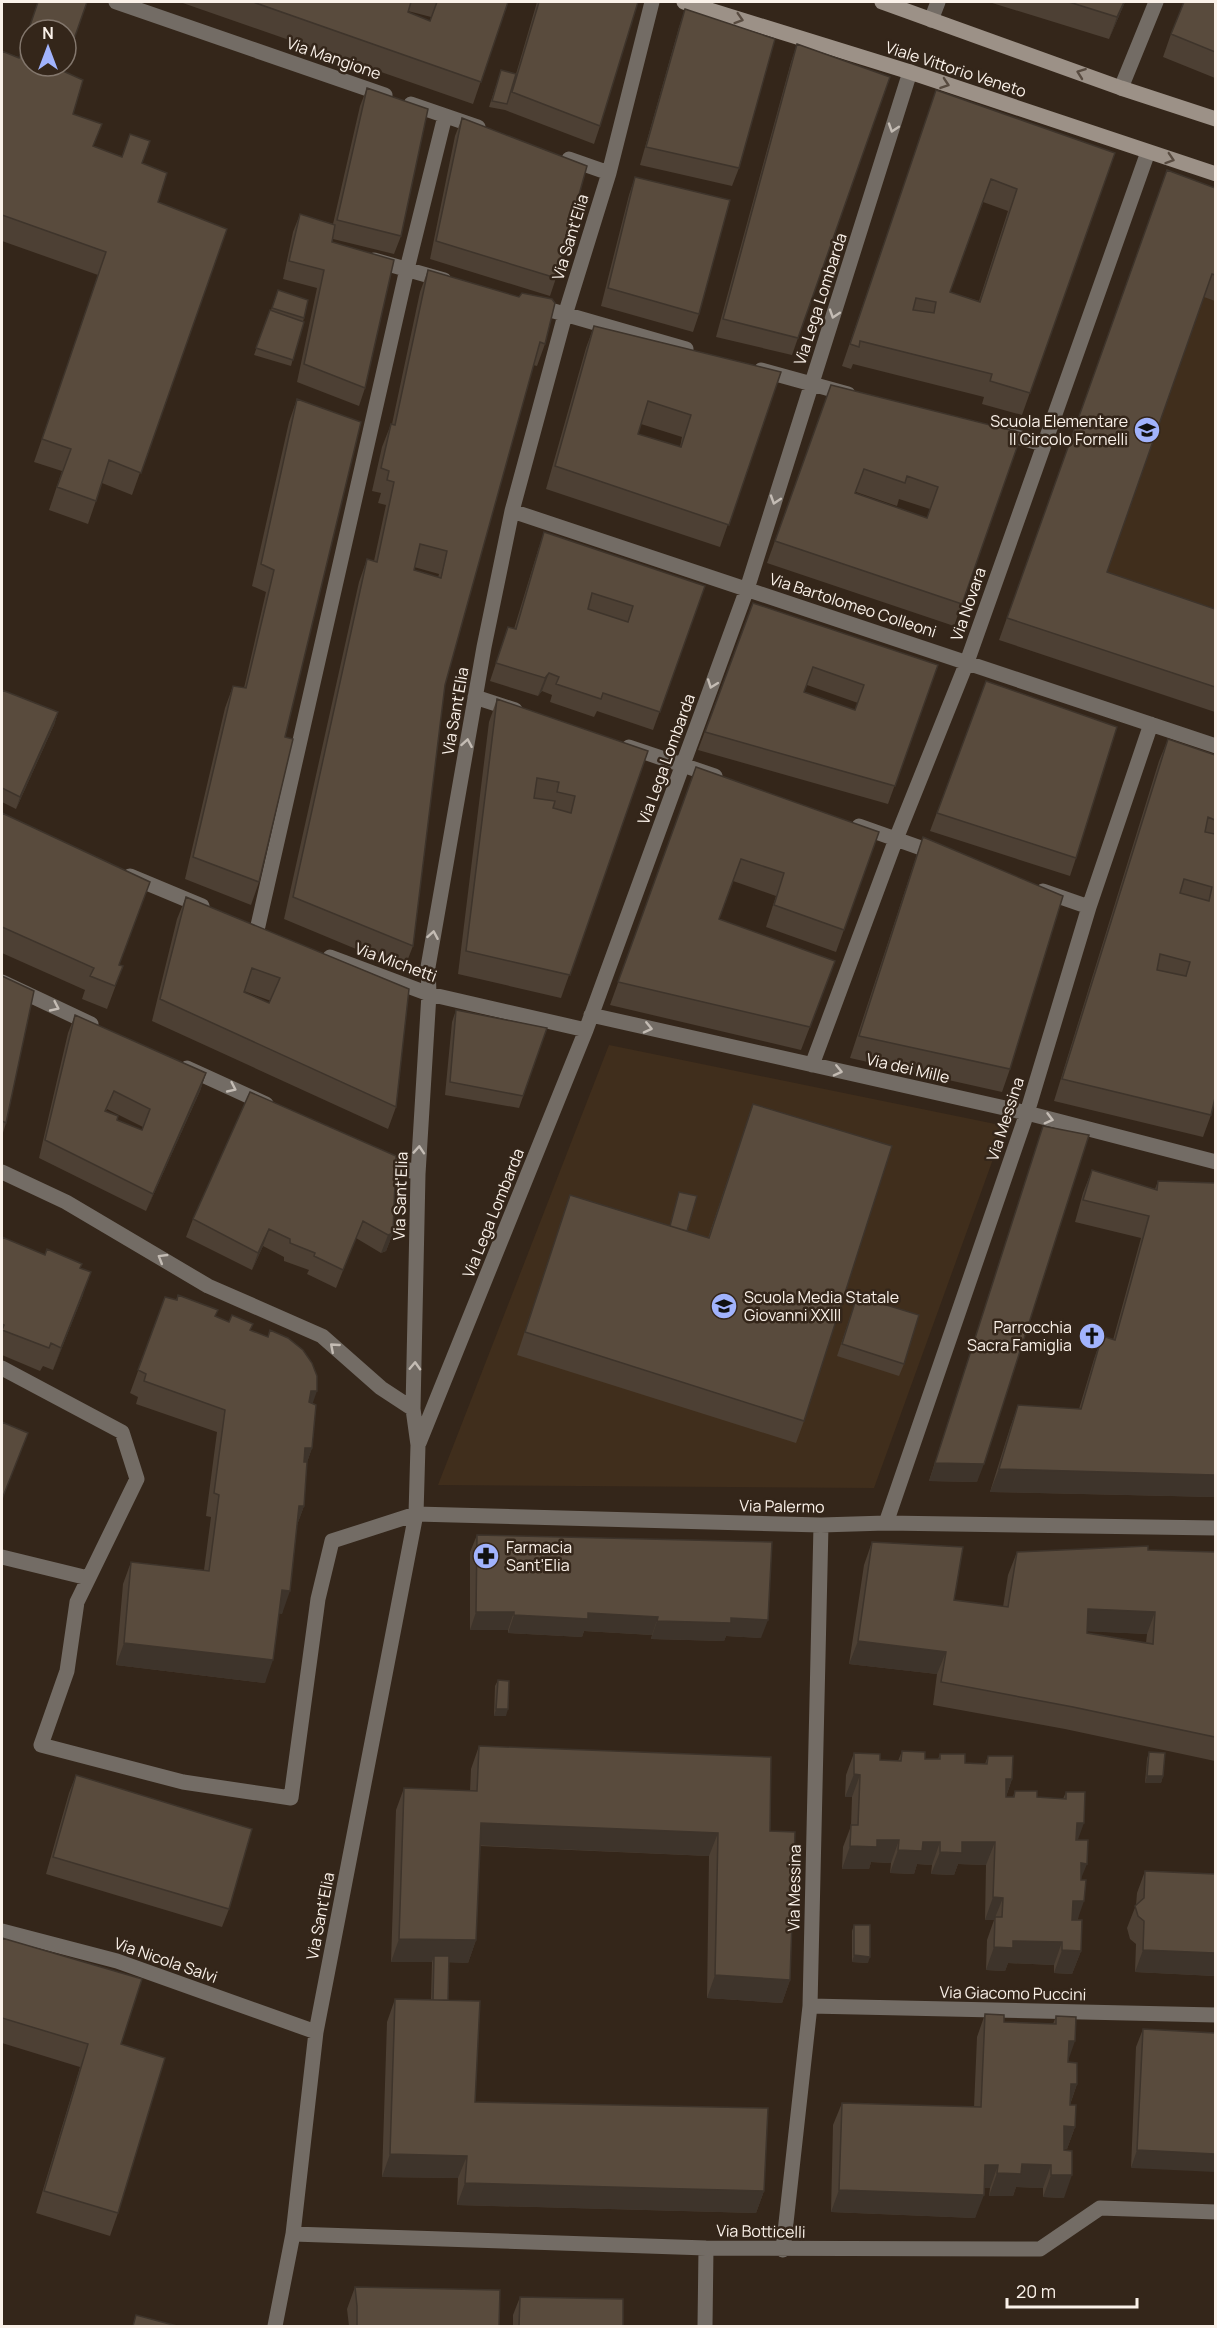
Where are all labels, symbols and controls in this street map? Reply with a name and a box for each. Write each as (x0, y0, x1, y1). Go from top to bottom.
one-way arrow (733, 12, 744, 24)
north arrow (18, 18, 78, 78)
text: N (42, 22, 54, 44)
street label: Via Mangione (284, 32, 384, 84)
street label: Viale Vittorio Veneto (883, 36, 1029, 102)
one-way arrow (1076, 68, 1086, 81)
one-way arrow (939, 76, 950, 89)
one-way arrow (888, 122, 900, 133)
one-way arrow (1164, 152, 1175, 165)
street label: Via Sant'Elia (547, 191, 593, 283)
street label: Via Lega Lombarda (788, 230, 852, 368)
one-way arrow (829, 308, 841, 319)
place label: Scuola Elementare II Circolo Fornelli (990, 410, 1128, 450)
school or university icon: Scuola Elementare II Circolo Fornelli (1132, 415, 1162, 445)
one-way arrow (770, 494, 783, 505)
street label: Via Novara (945, 564, 991, 644)
street label: Via Bartolomeo Colleoni (767, 568, 939, 642)
street label: Via Sant'Elia (436, 665, 474, 757)
one-way arrow (707, 678, 720, 689)
street label: Via Lega Lombarda (632, 691, 700, 827)
one-way arrow (460, 738, 473, 748)
one-way arrow (426, 930, 439, 940)
street label: Via Michetti (352, 937, 440, 987)
one-way arrow (48, 999, 59, 1011)
one-way arrow (643, 1020, 653, 1033)
street label: Via dei Mille (864, 1048, 952, 1088)
one-way arrow (833, 1064, 843, 1077)
street label: Via Messina (981, 1074, 1029, 1164)
one-way arrow (225, 1081, 236, 1093)
one-way arrow (1043, 1112, 1054, 1124)
street label: Via Lega Lombarda (457, 1145, 529, 1281)
one-way arrow (412, 1146, 425, 1155)
street label: Via Sant'Elia (387, 1151, 413, 1241)
one-way arrow (157, 1254, 168, 1266)
place label: Scuola Media Statale Giovanni XXIII (744, 1286, 899, 1326)
school or university icon: Scuola Media Statale Giovanni XXIII (709, 1291, 739, 1321)
place label: Parrocchia Sacra Famiglia (967, 1316, 1072, 1356)
church icon: Parrocchia Sacra Famiglia (1077, 1321, 1107, 1351)
one-way arrow (330, 1343, 341, 1354)
one-way arrow (408, 1362, 421, 1371)
street label: Via Palermo (739, 1494, 825, 1518)
place label: Farmacia Sant'Elia (506, 1536, 572, 1576)
pharmacy icon: Farmacia Sant'Elia (471, 1541, 501, 1571)
street label: Via Messina (782, 1844, 806, 1932)
street label: Via Sant'Elia (301, 1870, 339, 1962)
street label: Via Nicola Salvi (111, 1932, 221, 1988)
street label: Via Giacomo Puccini (939, 1981, 1087, 2005)
street label: Via Botticelli (716, 2219, 806, 2243)
scale bar (1007, 2271, 1138, 2309)
text: 20 m (1016, 2279, 1056, 2303)

